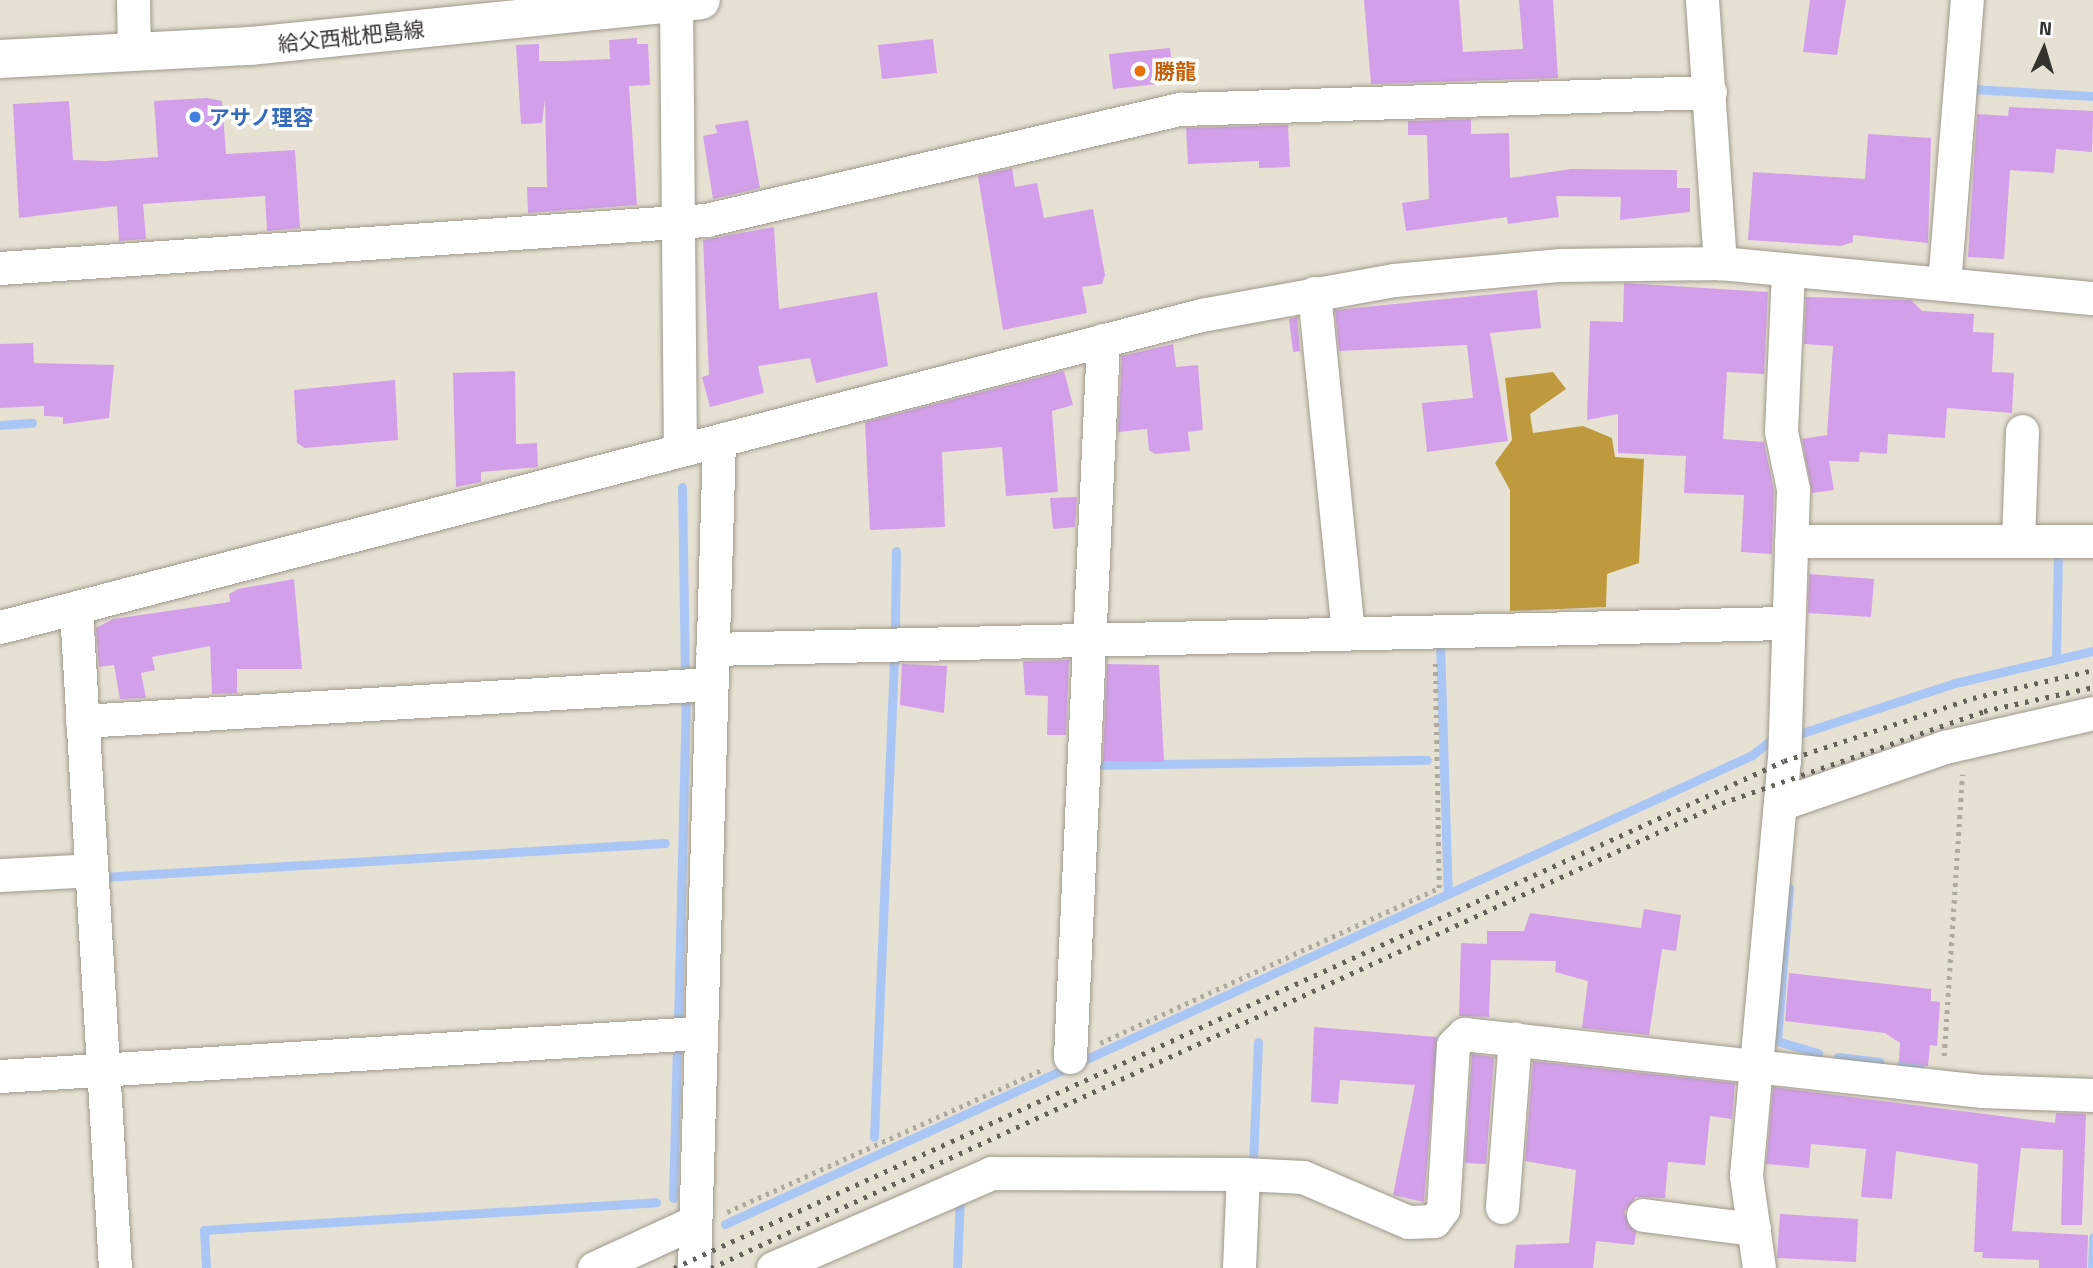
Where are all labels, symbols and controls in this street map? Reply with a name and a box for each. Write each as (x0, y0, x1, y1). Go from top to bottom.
text: N (2038, 13, 2053, 42)
north arrow (2009, 14, 2079, 84)
street label: 給父西枇杷島線 (277, 16, 425, 56)
place label: 勝龍 (1154, 58, 1196, 84)
marker: 勝龍 (1132, 63, 1148, 79)
place label: アサノ理容 (209, 104, 314, 130)
marker: アサノ理容 (187, 109, 203, 125)

